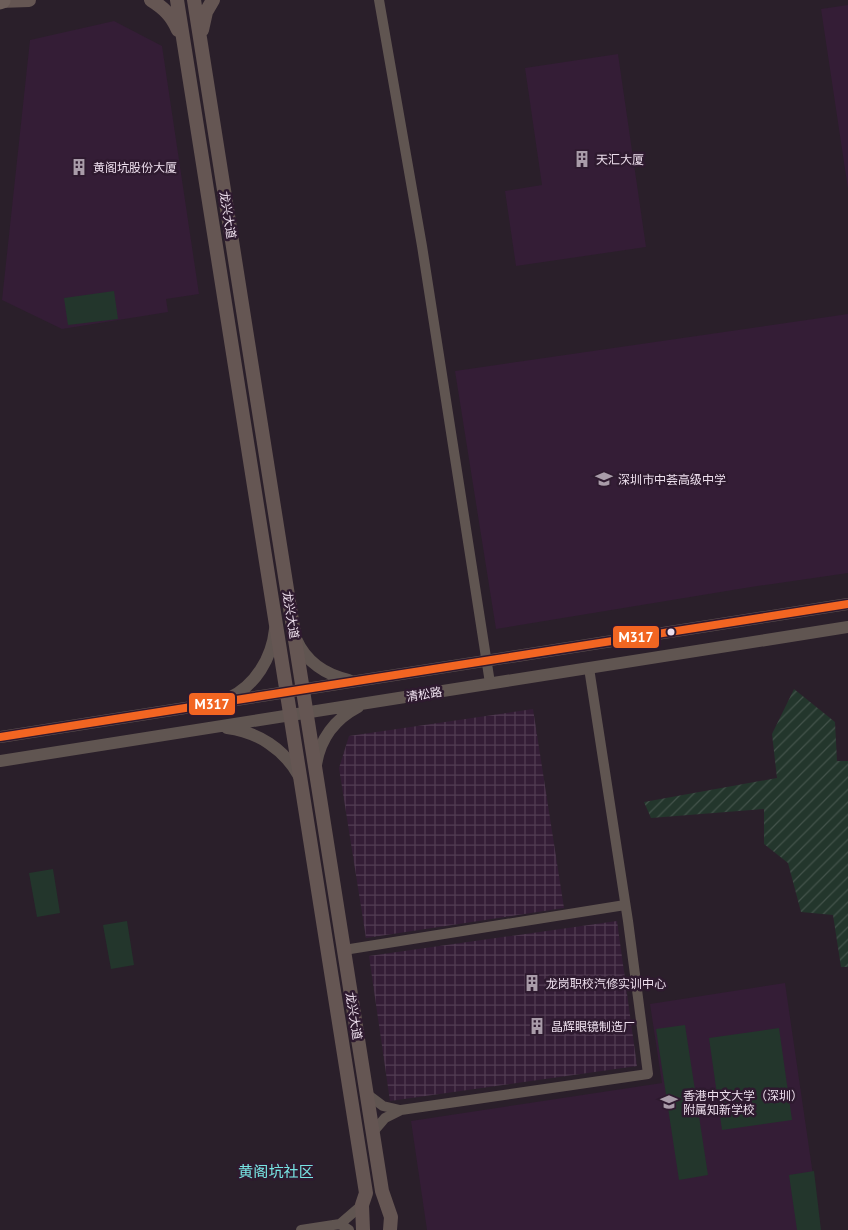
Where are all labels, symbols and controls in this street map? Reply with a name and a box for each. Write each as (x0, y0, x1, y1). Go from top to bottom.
building icon: 天汇大厦 (572, 149, 592, 169)
place label: 天汇大厦 (596, 152, 644, 167)
building icon: 黄阁坑股份大厦 (69, 157, 89, 177)
place label: 黄阁坑股份大厦 (93, 160, 177, 175)
street label: 龙兴大道 (217, 190, 239, 240)
school or university icon: 深圳市中荟高级中学 (594, 469, 614, 489)
place label: 深圳市中荟高级中学 (618, 472, 726, 487)
street label: 龙兴大道 (280, 590, 302, 640)
line badge: M317 (612, 625, 660, 649)
unlabelled marker (666, 627, 676, 637)
text: M317 (618, 628, 654, 646)
street label: 清松路 (405, 684, 443, 704)
line badge: M317 (188, 692, 236, 716)
text: M317 (194, 695, 230, 713)
building icon: 龙岗职校汽修实训中心 (522, 973, 542, 993)
place label: 龙岗职校汽修实训中心 (546, 976, 666, 991)
street label: 龙兴大道 (343, 991, 365, 1041)
building icon: 晶辉眼镜制造厂 (527, 1016, 547, 1036)
place label: 晶辉眼镜制造厂 (551, 1019, 635, 1034)
place label: 香港中文大学（深圳） 附属知新学校 (683, 1088, 803, 1117)
school or university icon: 香港中文大学（深圳） 附属知新学校 (659, 1092, 679, 1112)
district label: 黄阁坑社区 (238, 1162, 314, 1181)

